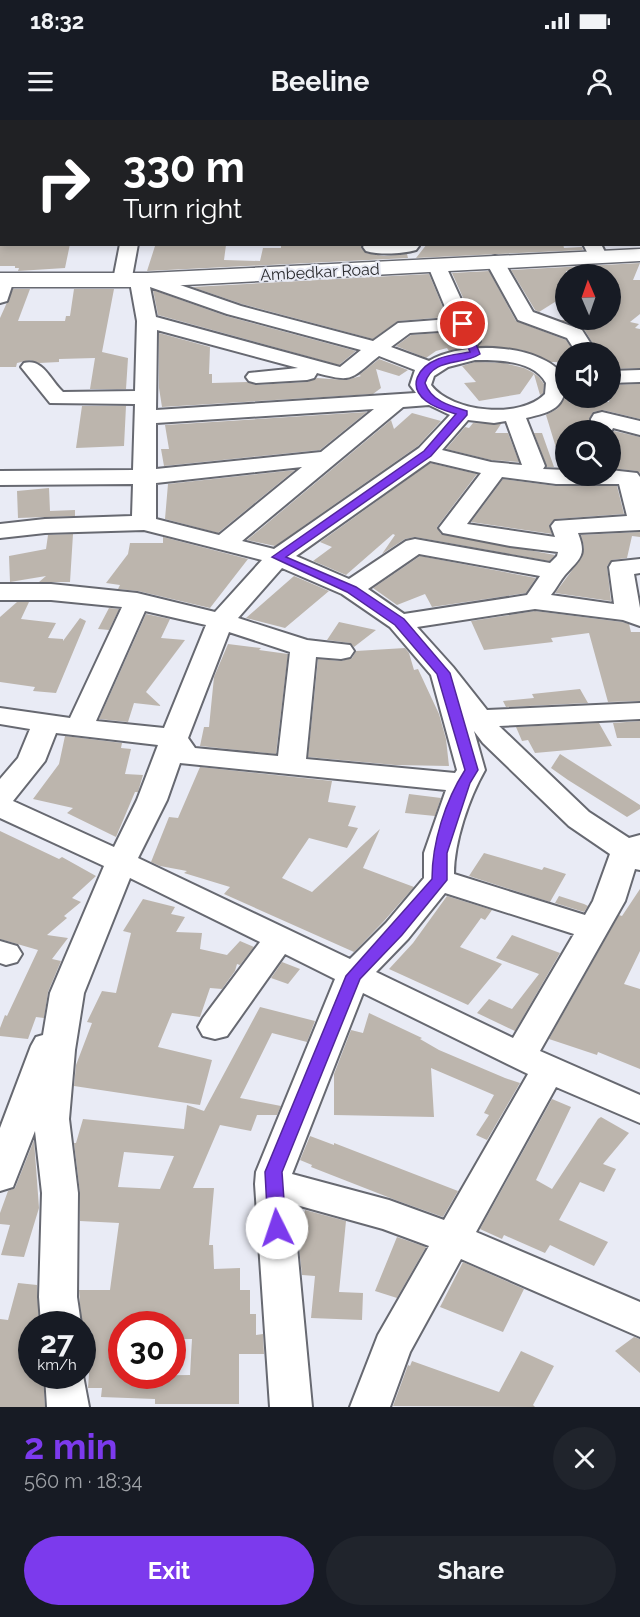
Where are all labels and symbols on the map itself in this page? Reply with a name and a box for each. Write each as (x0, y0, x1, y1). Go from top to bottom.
street label: Ambedkar Road (260, 259, 380, 285)
north arrow (555, 264, 621, 330)
pin (437, 298, 488, 349)
position arrow (245, 1196, 309, 1260)
speed limit sign: 30 (108, 1311, 186, 1389)

